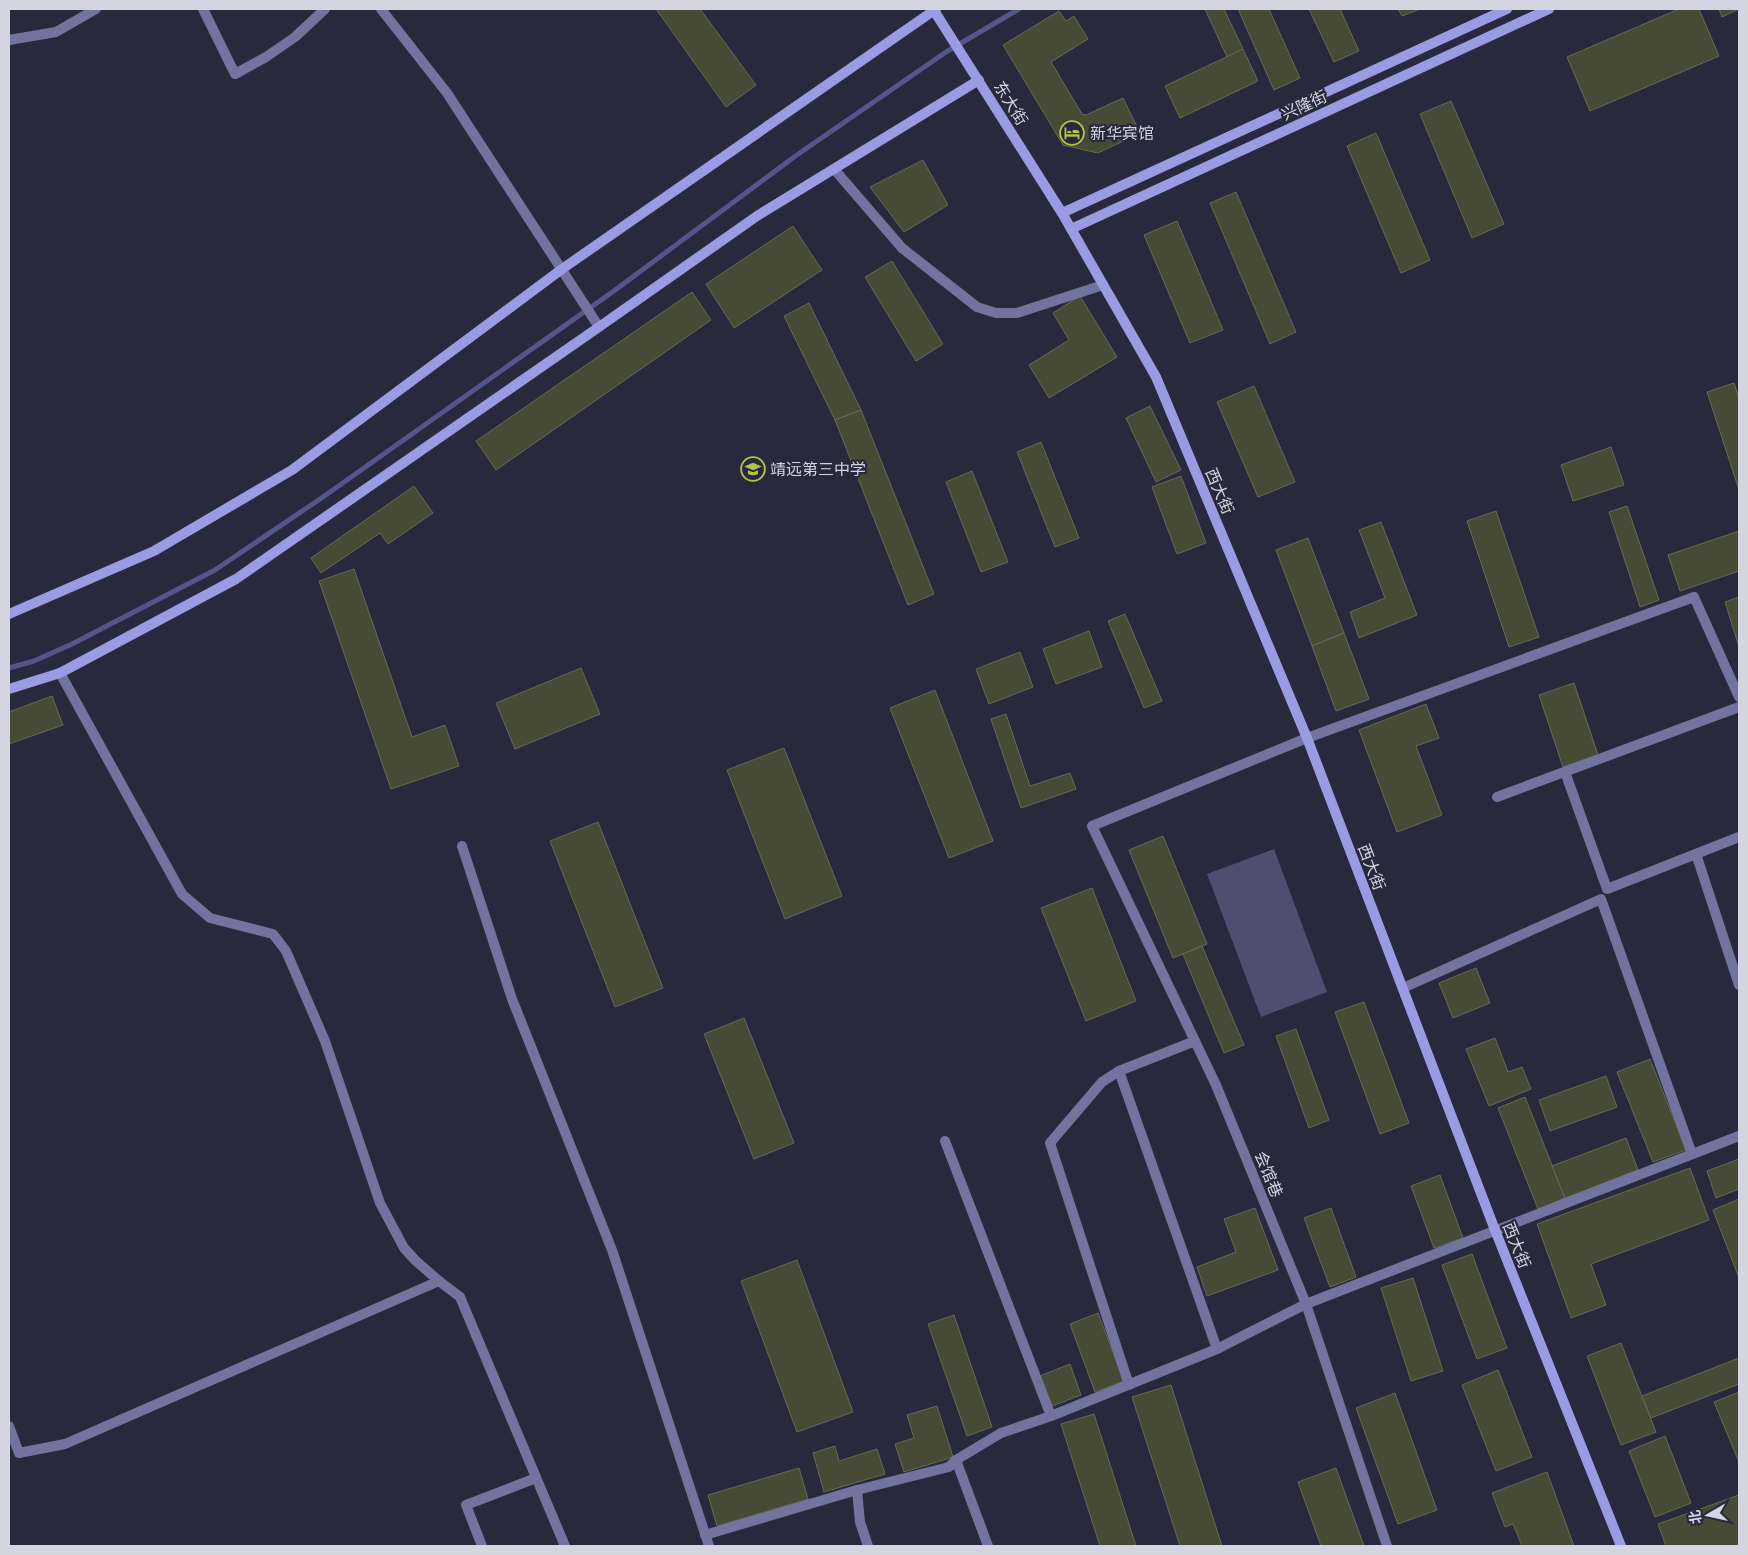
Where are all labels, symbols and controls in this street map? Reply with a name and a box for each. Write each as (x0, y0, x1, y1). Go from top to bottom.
street label: 东大街 (990, 77, 1032, 129)
street label: 兴隆街 (1278, 86, 1330, 124)
hotel icon: 新华宾馆 (1059, 120, 1085, 146)
place label: 新华宾馆 (1090, 123, 1154, 143)
school or university icon: 靖远第三中学 (740, 456, 766, 482)
place label: 靖远第三中学 (770, 459, 866, 479)
street label: 西大街 (1201, 465, 1239, 517)
street label: 西大街 (1354, 841, 1390, 893)
street label: 会馆巷 (1251, 1148, 1287, 1200)
street label: 西大街 (1499, 1219, 1535, 1271)
north arrow (1683, 1490, 1733, 1540)
text: 北 (1685, 1509, 1705, 1525)

